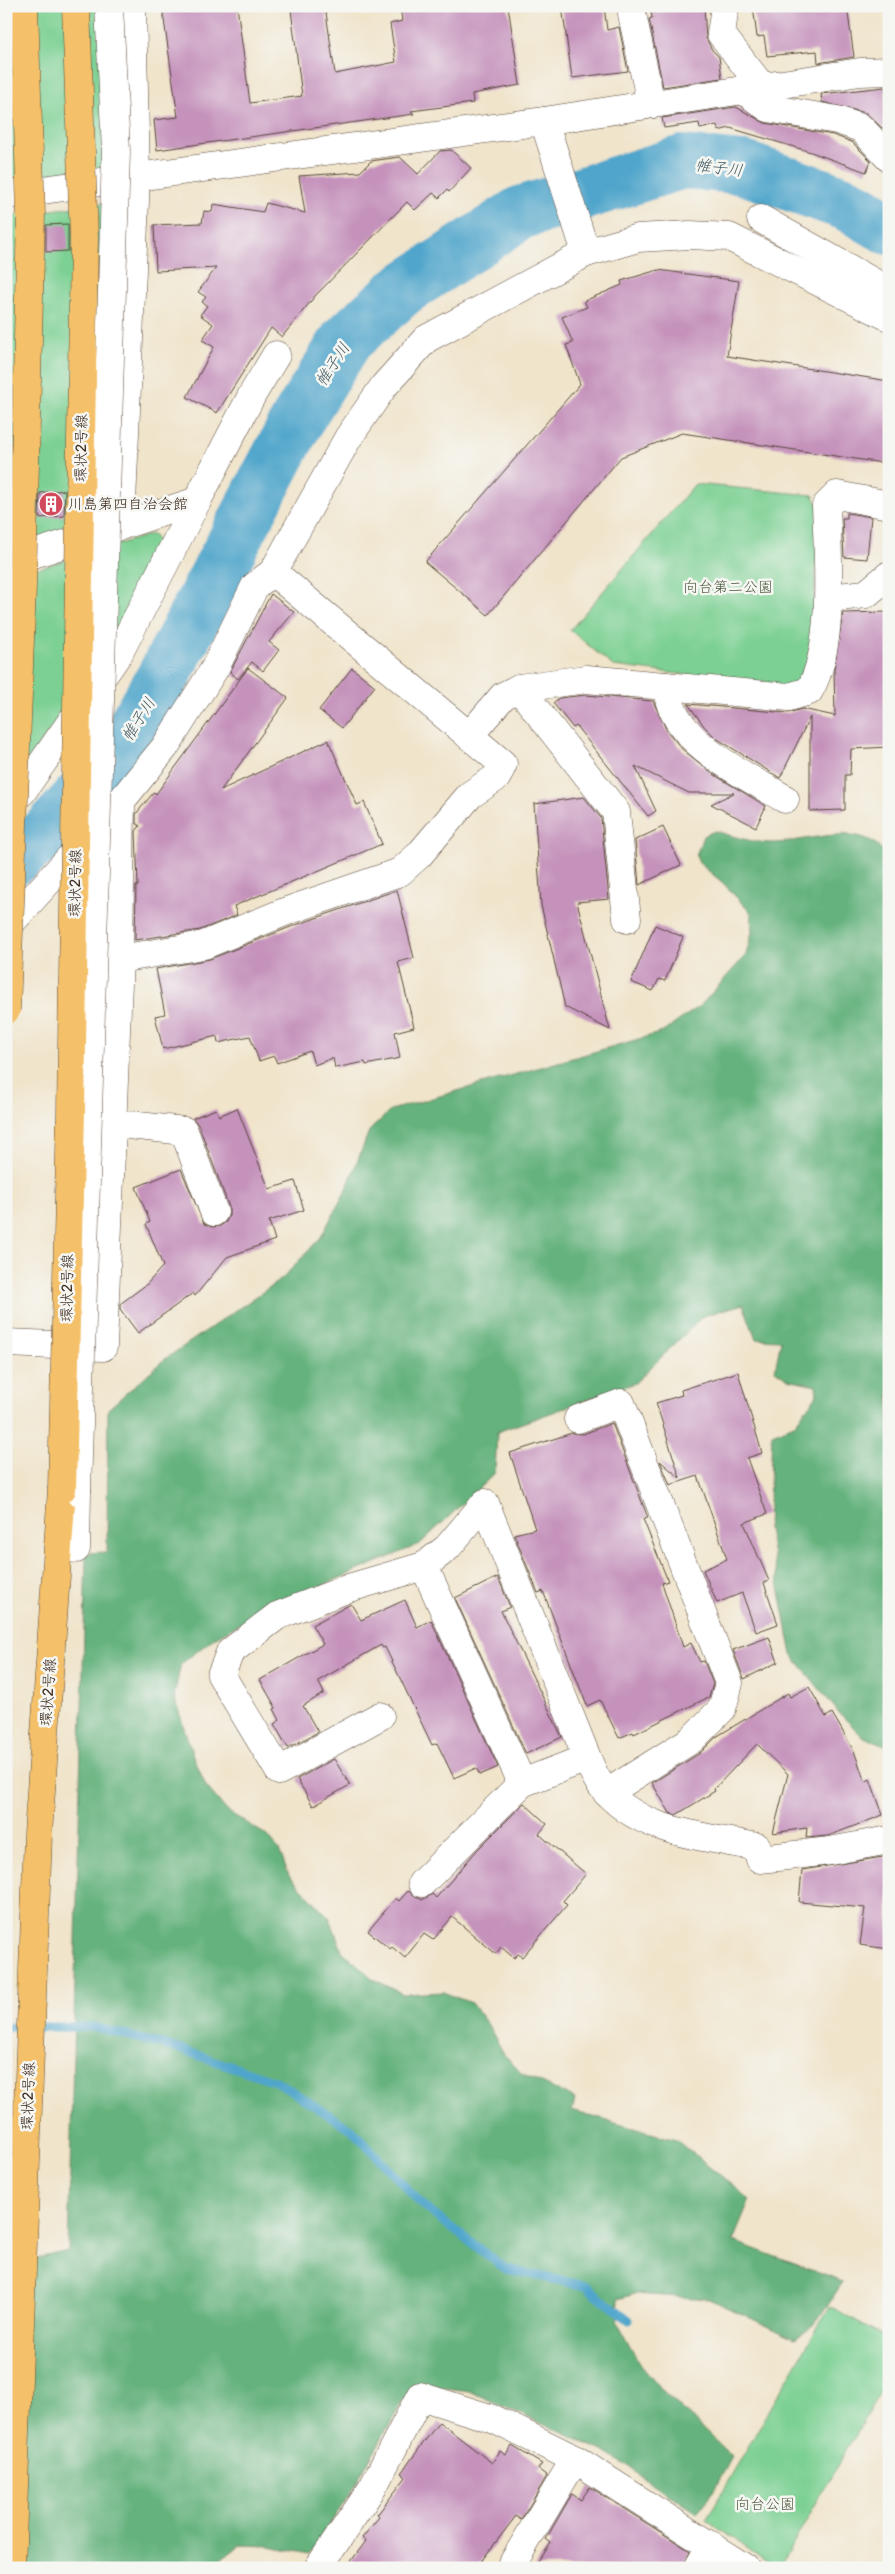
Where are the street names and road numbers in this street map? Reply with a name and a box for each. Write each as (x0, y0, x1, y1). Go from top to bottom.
street label: 環状2号線 (71, 414, 92, 482)
street label: 環状2号線 (65, 849, 86, 917)
street label: 環状2号線 (57, 1254, 78, 1322)
street label: 環状2号線 (37, 1657, 60, 1727)
street label: 環状2号線 (18, 2062, 39, 2131)

